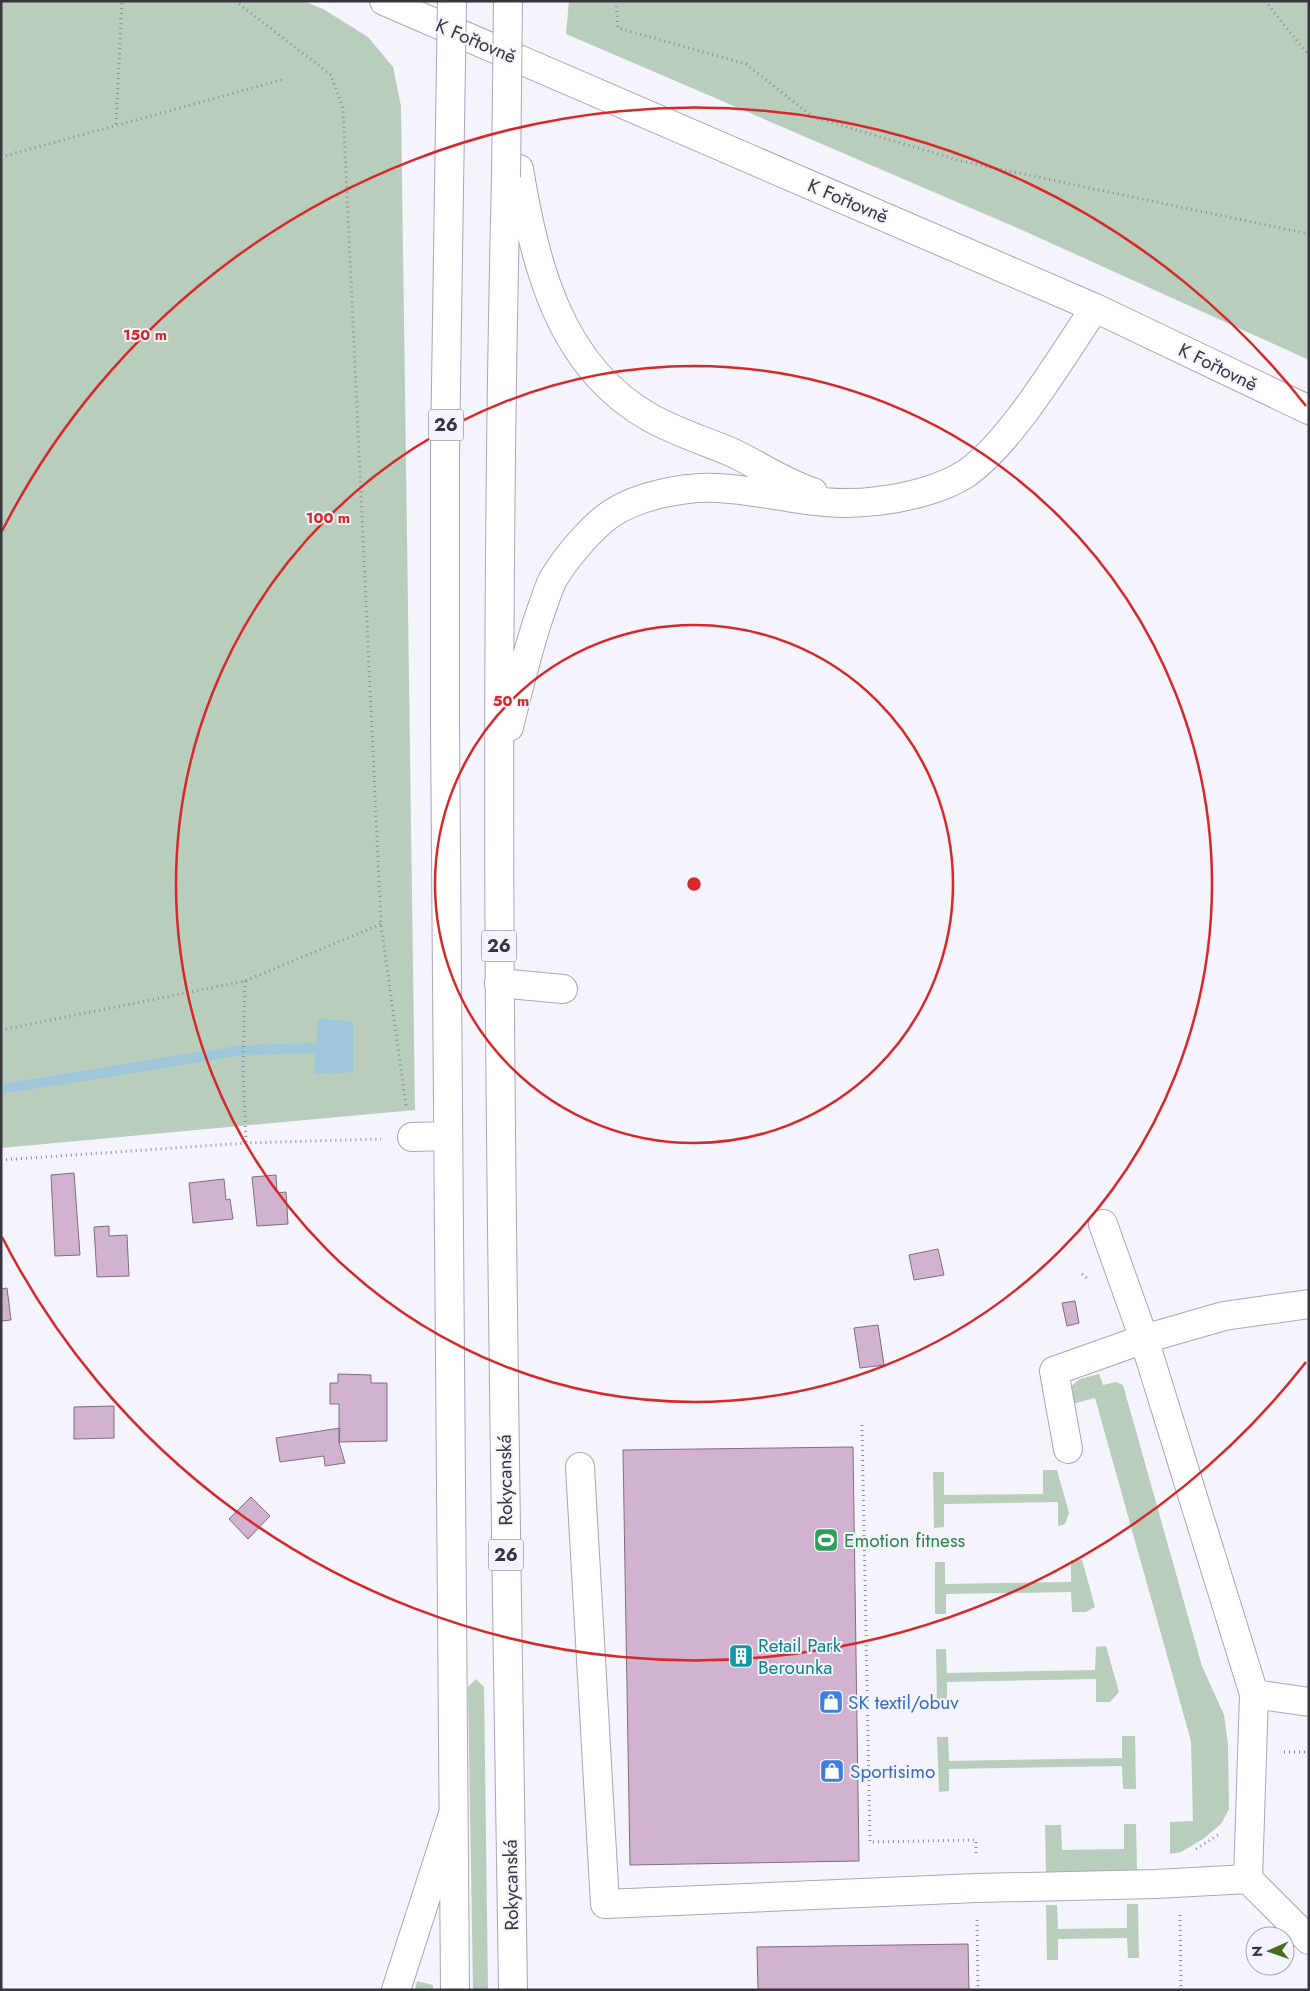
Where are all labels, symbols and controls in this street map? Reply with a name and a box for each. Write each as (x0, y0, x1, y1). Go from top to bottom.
street label: K Fořtovně (432, 12, 521, 70)
street label: K Fořtovně (804, 172, 893, 230)
text: 150 m (123, 324, 167, 346)
street label: K Fořtovně (1174, 336, 1262, 398)
road number: 26 (428, 410, 464, 440)
text: 100 m (306, 507, 350, 529)
text: 50 m (493, 690, 529, 712)
centre of rings (685, 875, 703, 893)
road number: 26 (482, 930, 516, 961)
street label: Rokycanská (491, 1434, 519, 1526)
sports icon: Emotion fitness (813, 1527, 839, 1553)
place label: Emotion fitness (844, 1527, 966, 1554)
road number: 26 (488, 1540, 524, 1570)
place label: Retail Park Berounka (758, 1632, 842, 1681)
building icon: Retail Park Berounka (728, 1643, 754, 1669)
shop icon: SK textil/obuv (818, 1689, 844, 1715)
place label: SK textil/obuv (848, 1689, 959, 1716)
shop icon: Sportisimo (819, 1758, 845, 1784)
place label: Sportisimo (850, 1758, 935, 1785)
street label: Rokycanská (497, 1839, 525, 1931)
north arrow (1245, 1926, 1295, 1976)
text: N (1247, 1946, 1267, 1957)

